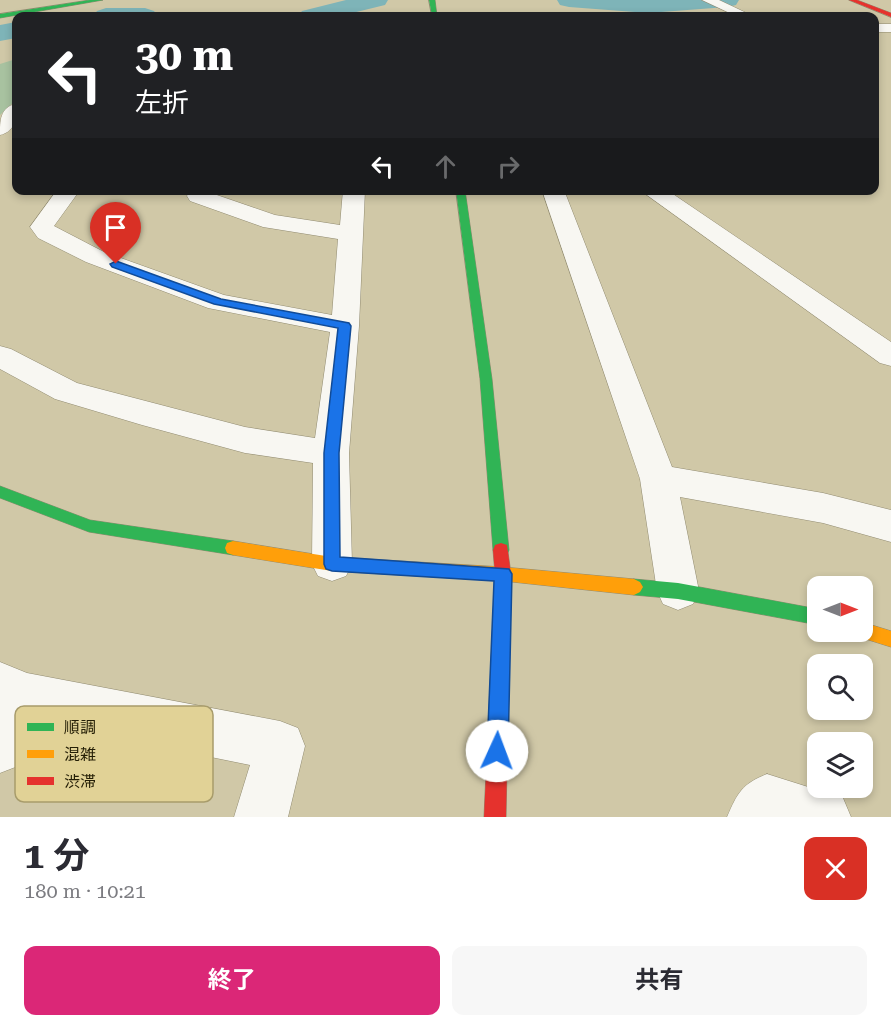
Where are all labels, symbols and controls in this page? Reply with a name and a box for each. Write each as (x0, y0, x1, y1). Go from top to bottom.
text: 30 m (135, 31, 233, 80)
icon: left (36, 36, 114, 114)
text: 左折 (135, 87, 189, 119)
icon: left (366, 150, 399, 183)
icon: ahead (429, 150, 462, 183)
icon: right (492, 150, 525, 183)
pin (90, 202, 141, 264)
icon: arrive (99, 211, 132, 244)
north arrow (807, 576, 873, 642)
map controls (807, 576, 873, 798)
button: search (807, 654, 873, 720)
legend (15, 706, 213, 802)
text: 順調 (64, 718, 96, 737)
position arrow (465, 719, 529, 783)
button: layers (807, 732, 873, 798)
text: 混雑 (64, 745, 96, 764)
text: 渋滞 (64, 772, 96, 791)
text: 1 分 (24, 835, 89, 877)
button: close (804, 837, 867, 900)
text: 180 m · 10:21 (24, 879, 146, 903)
button: 終了 (24, 946, 440, 1015)
button: 共有 (452, 946, 867, 1015)

